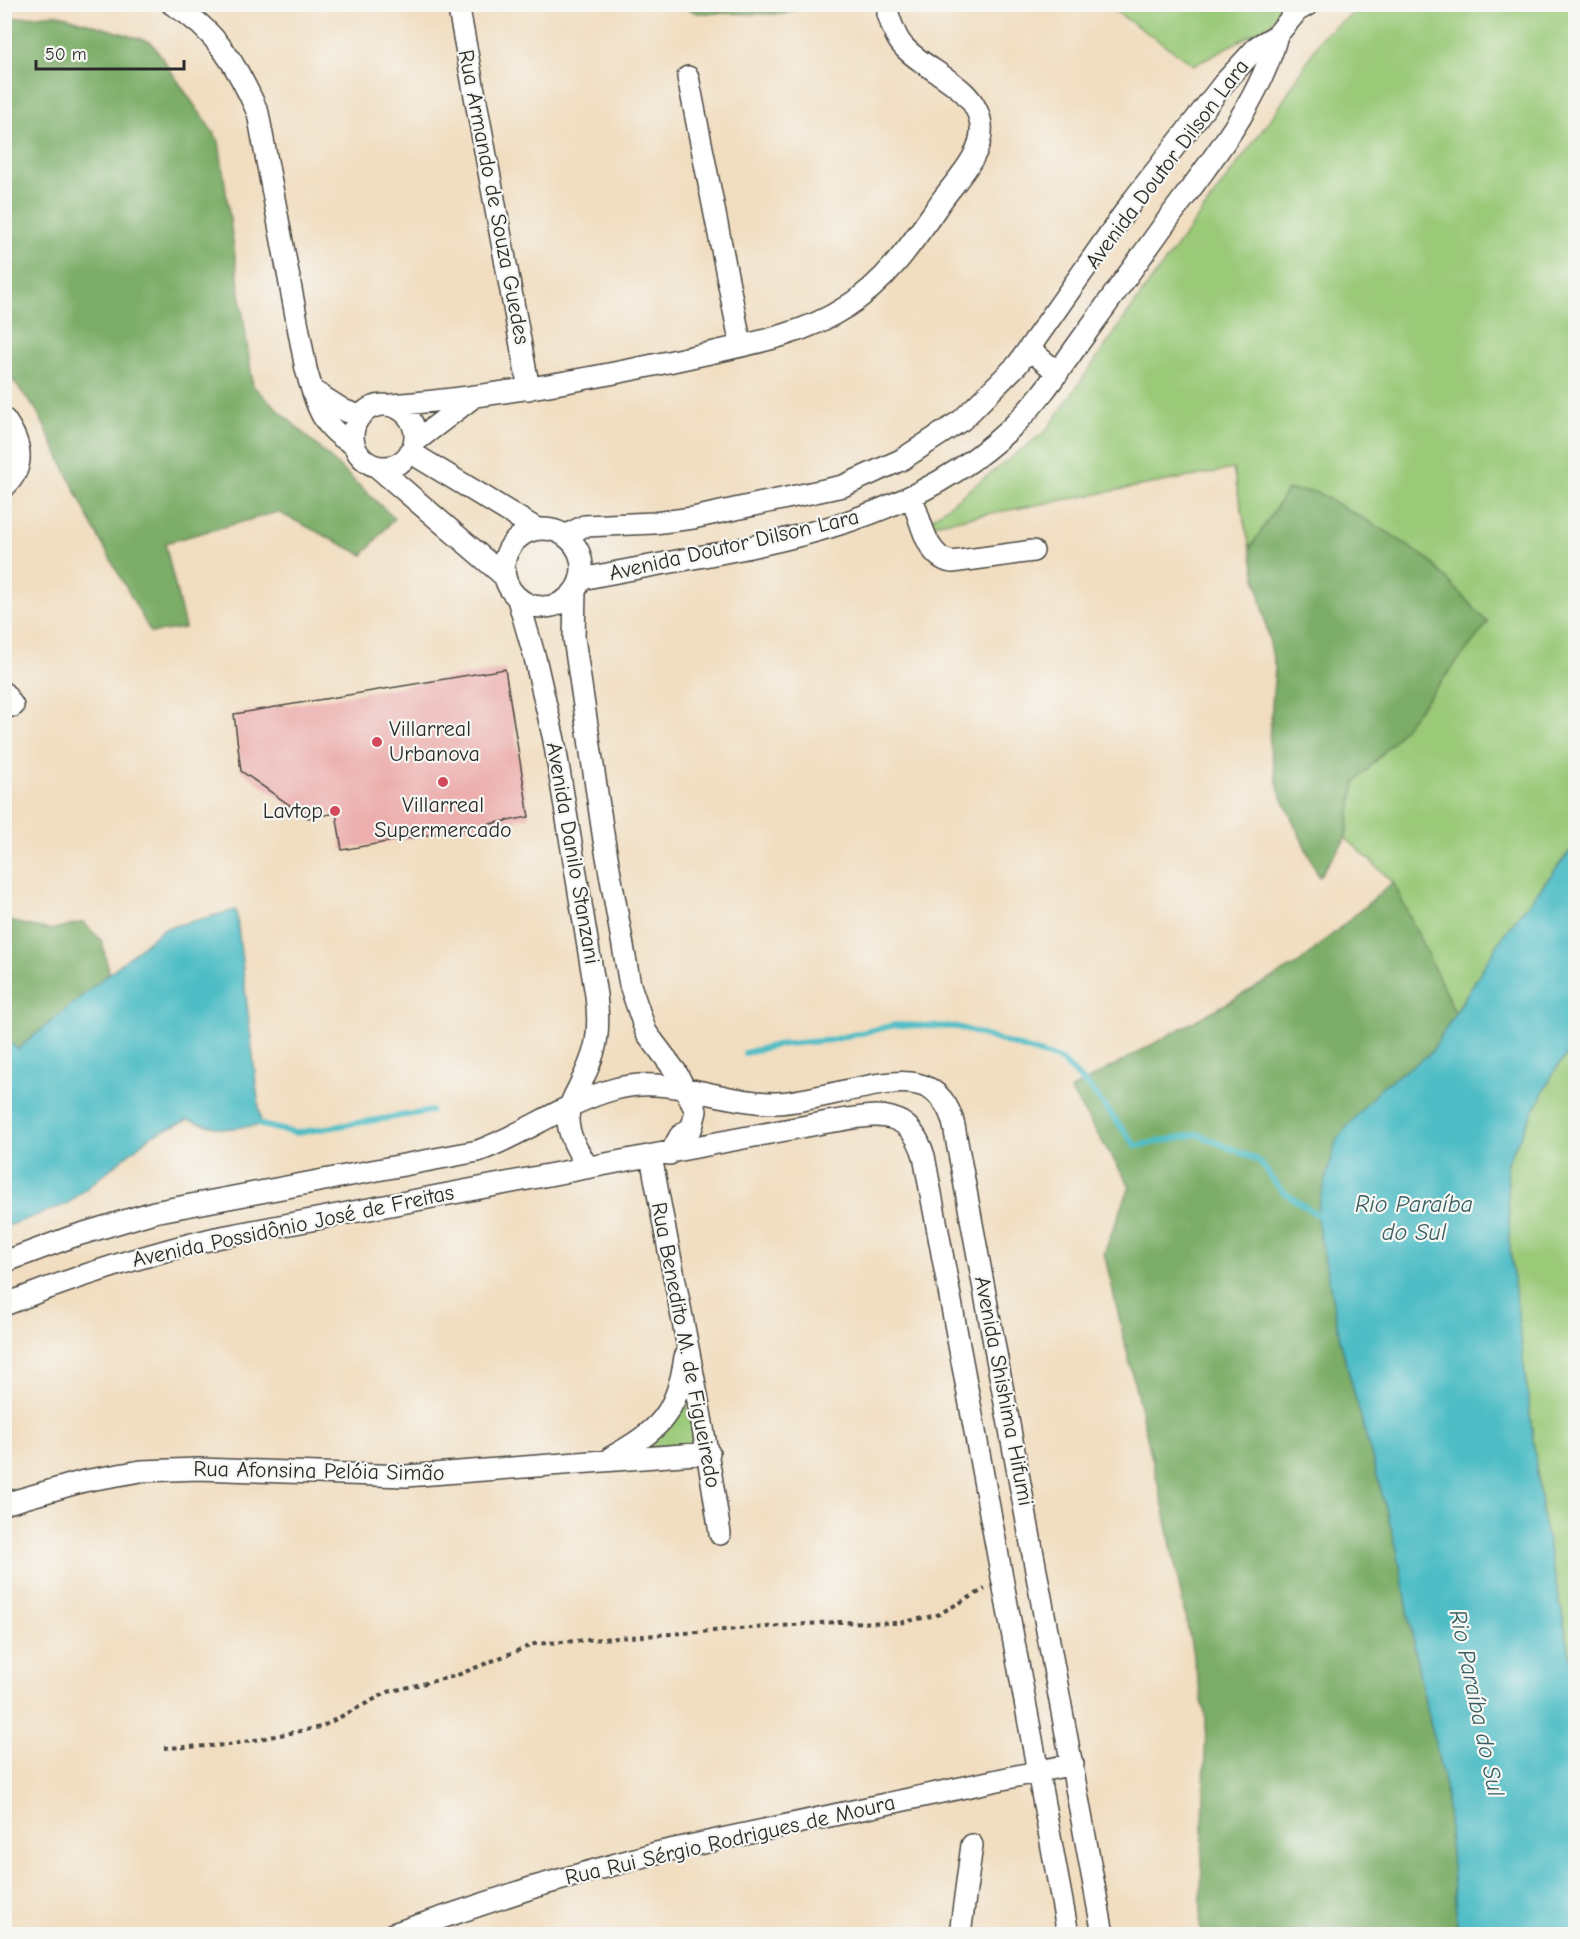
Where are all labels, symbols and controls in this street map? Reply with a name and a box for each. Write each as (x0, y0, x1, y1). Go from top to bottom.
scale bar (36, 33, 184, 71)
text: 50 m (45, 44, 87, 65)
street label: Rua Armando de Souza Guedes (453, 47, 535, 347)
street label: Avenida Doutor Dilson Lara (1080, 54, 1254, 274)
street label: Avenida Doutor Dilson Lara (606, 504, 862, 586)
place label: Villarreal Urbanova (389, 716, 480, 767)
marker: Villarreal Urbanova (370, 735, 384, 749)
street label: Avenida Danilo Stanzani (541, 740, 605, 966)
marker: Villarreal Supermercado (436, 775, 450, 789)
place label: Villarreal Supermercado (374, 792, 512, 843)
place label: Lavtop (263, 798, 323, 824)
marker: Lavtop (328, 804, 342, 818)
street label: Avenida Possidônio José de Freitas (130, 1179, 456, 1273)
water label: Rio Paraíba do Sul (1355, 1190, 1473, 1246)
street label: Rua Benedito M. de Figueiredo (646, 1200, 726, 1490)
street label: Avenida Shishima Hifumi (969, 1274, 1039, 1508)
street label: Rua Afonsina Pelóia Simão (193, 1456, 445, 1486)
water label: Rio Paraíba do Sul (1444, 1607, 1511, 1800)
street label: Rua Rui Sérgio Rodrigues de Moura (562, 1789, 898, 1891)

